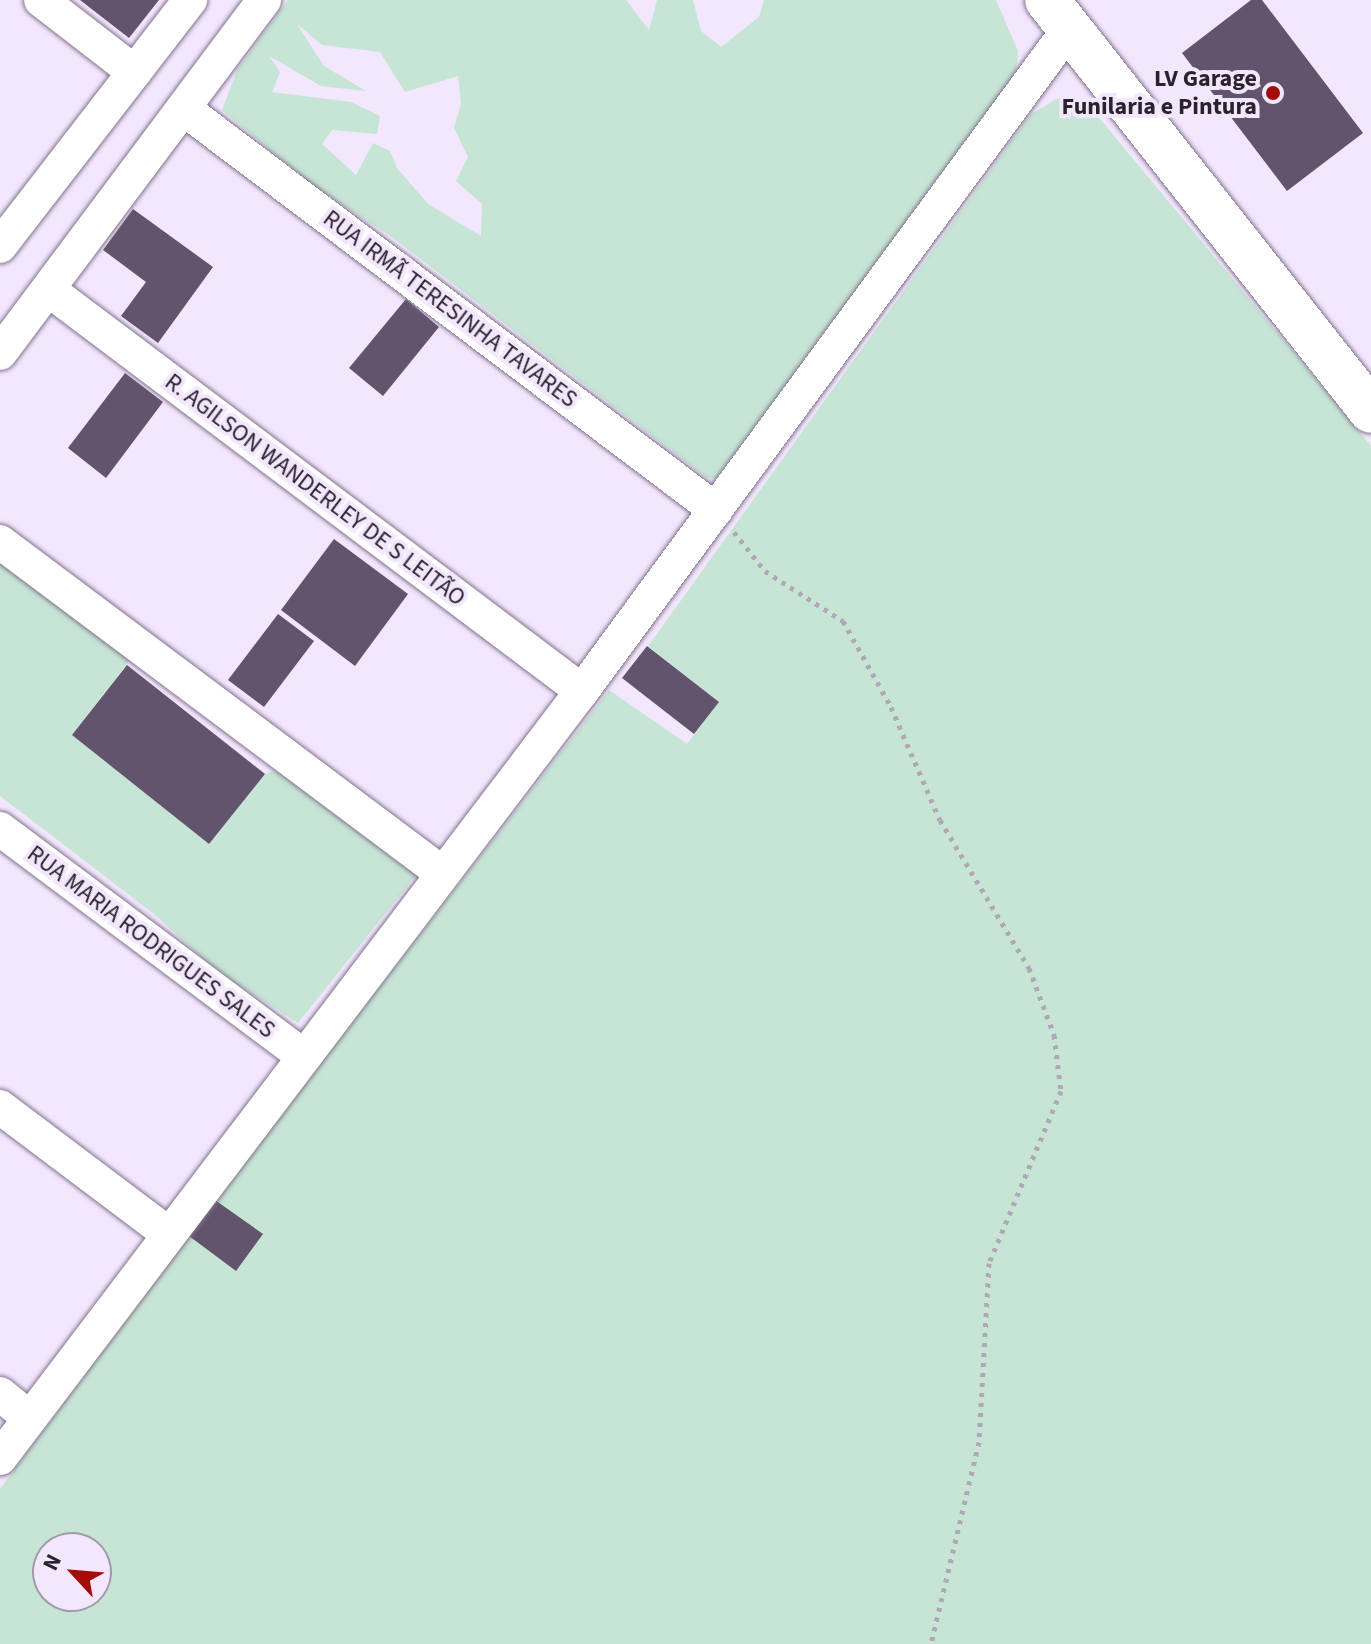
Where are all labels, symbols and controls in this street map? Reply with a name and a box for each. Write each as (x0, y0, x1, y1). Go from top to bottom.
place label: LV Garage Funilaria e Pintura (1062, 65, 1257, 121)
marker: LV Garage Funilaria e Pintura (1264, 84, 1282, 102)
street label: RUA IRMÃ TERESINHA TAVARES (317, 204, 583, 414)
street label: R. AGILSON WANDERLEY DE S LEITÃO (159, 368, 471, 612)
street label: RUA MARIA RODRIGUES SALES (21, 839, 281, 1045)
north arrow (32, 1532, 112, 1612)
text: N (35, 1549, 70, 1576)

